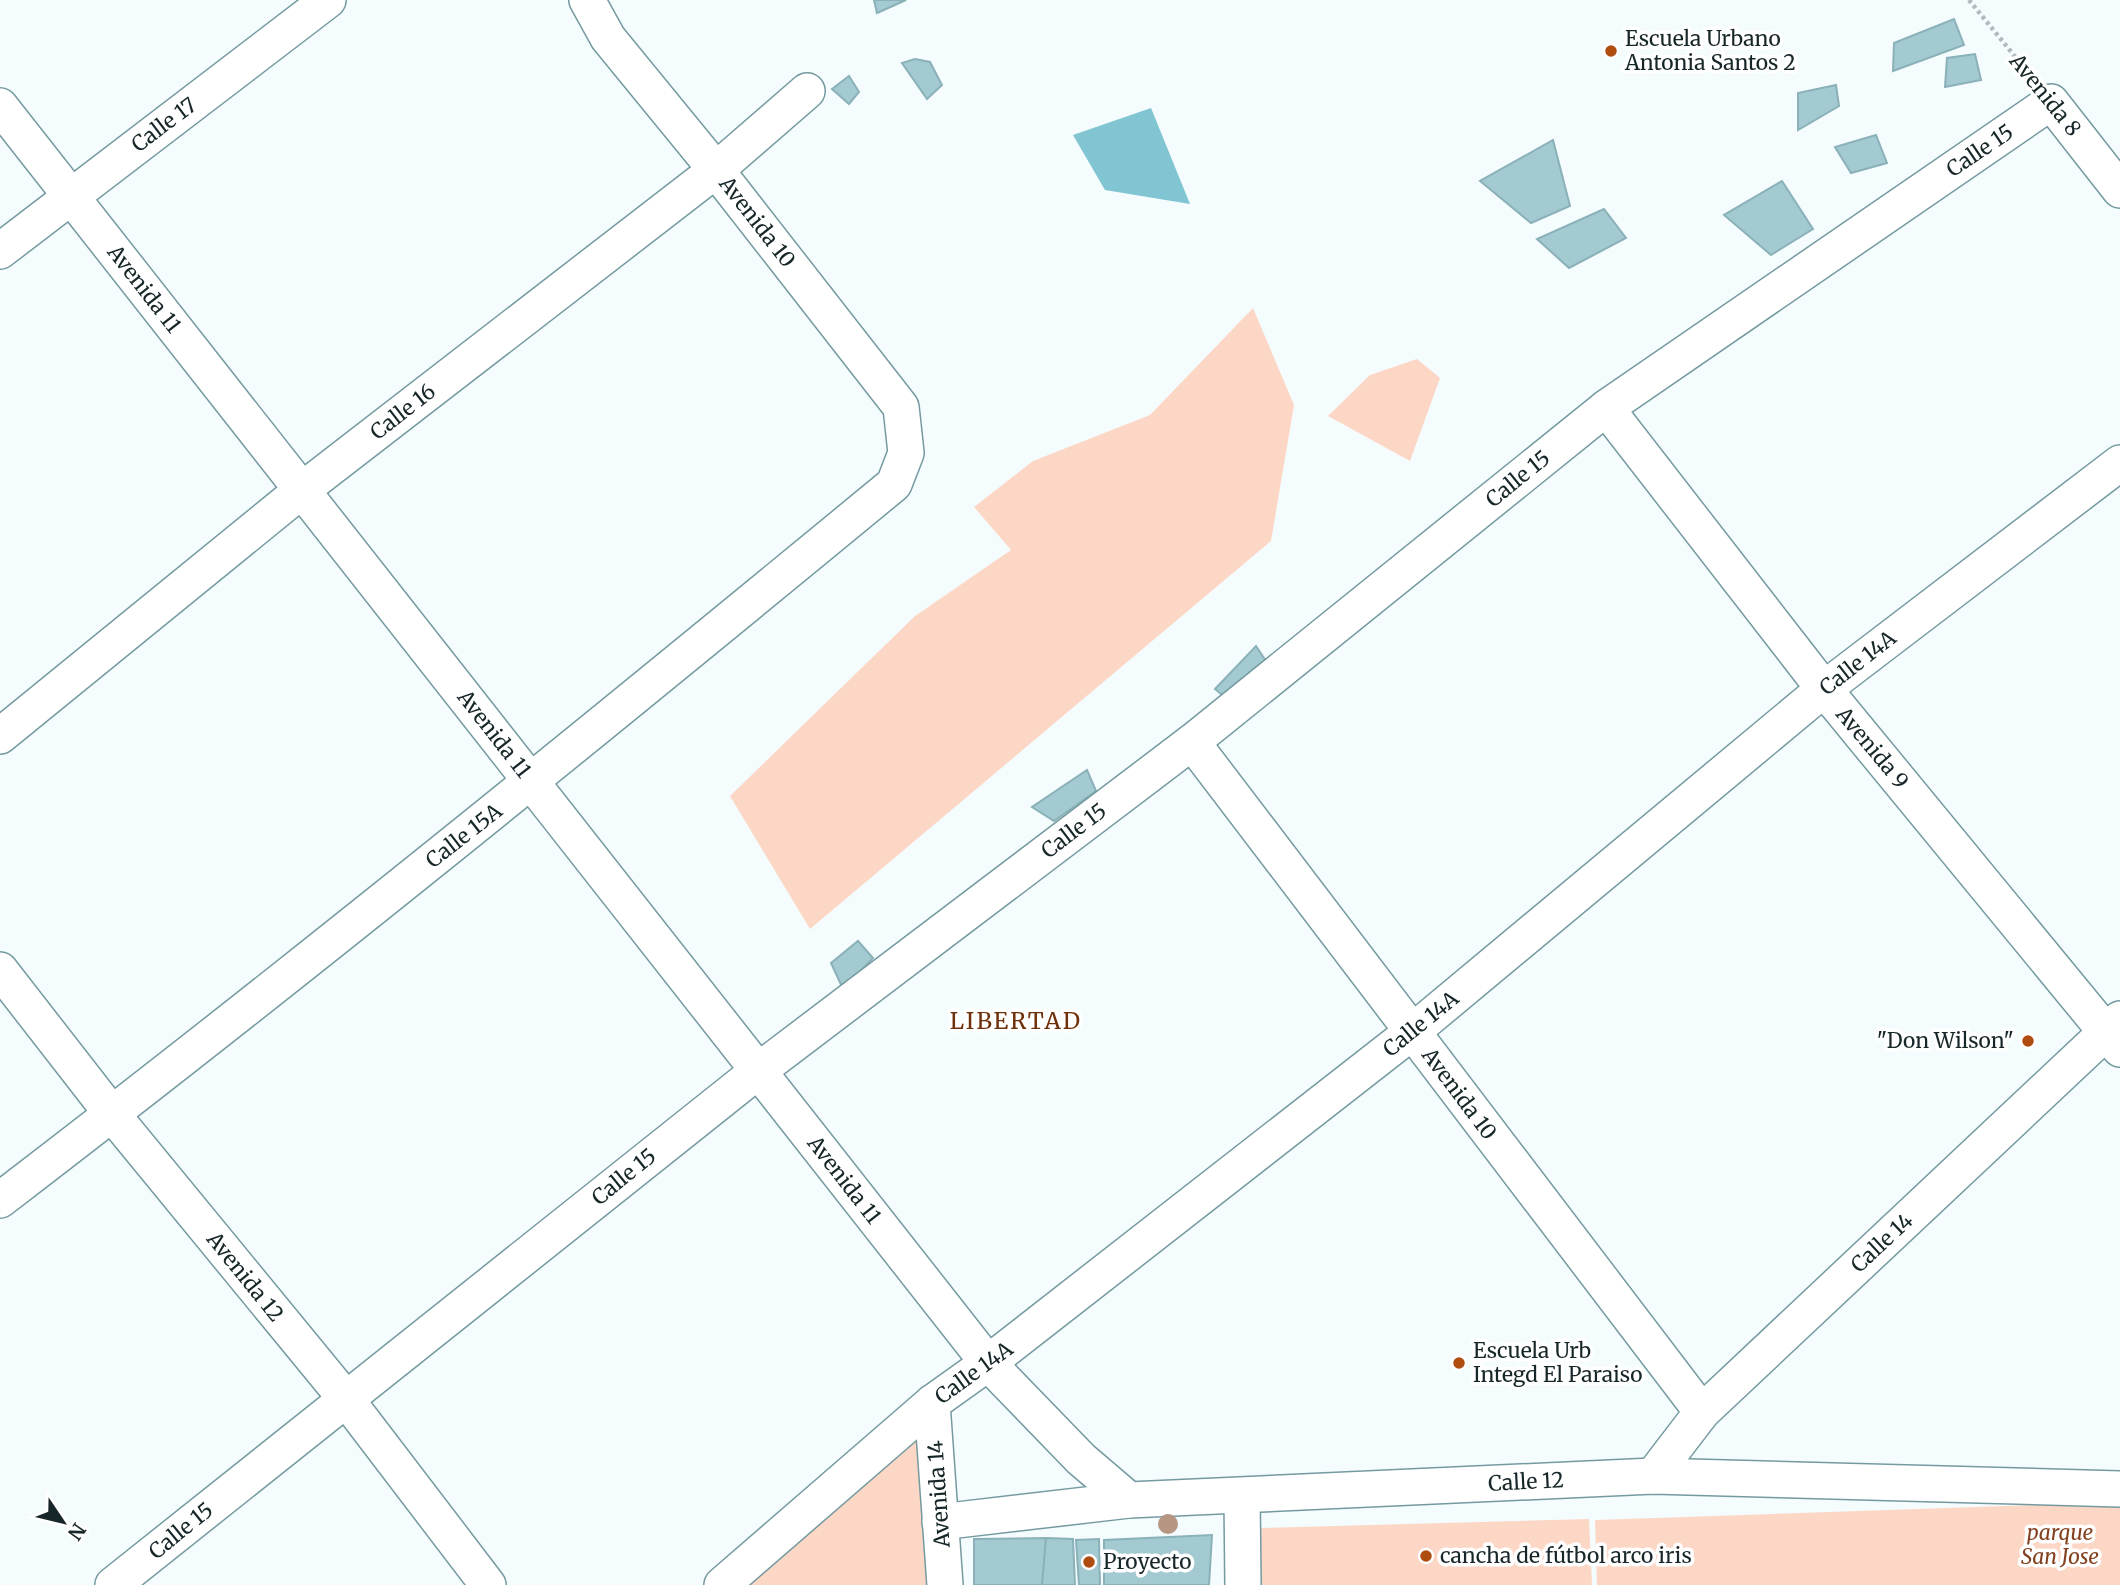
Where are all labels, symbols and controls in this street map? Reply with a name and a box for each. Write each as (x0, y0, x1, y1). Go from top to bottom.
place label: Escuela Urbano Antonia Santos 2 (1624, 25, 1796, 76)
marker: Escuela Urbano Antonia Santos 2 (1603, 43, 1619, 59)
street label: Avenida 8 (2003, 47, 2087, 141)
street label: Calle 17 (126, 91, 202, 158)
street label: Calle 15 (1941, 118, 2018, 183)
street label: Avenida 10 (713, 170, 801, 273)
street label: Avenida 11 (101, 239, 187, 338)
street label: Calle 16 (365, 378, 441, 446)
street label: Calle 15 (1480, 444, 1555, 513)
street label: Calle 14A (1814, 624, 1902, 701)
street label: Avenida 11 (451, 684, 537, 783)
street label: Avenida 9 (1830, 700, 1914, 794)
street label: Calle 15A (420, 797, 507, 874)
street label: Calle 15 (1036, 797, 1112, 864)
street label: Calle 14A (1377, 985, 1464, 1062)
district label: LIBERTAD (950, 1006, 1082, 1035)
place label: "Don Wilson" (1877, 1027, 2014, 1054)
marker: "Don Wilson" (2020, 1033, 2036, 1049)
street label: Avenida 10 (1416, 1042, 1503, 1145)
street label: Avenida 11 (801, 1130, 887, 1229)
street label: Calle 15 (586, 1142, 661, 1211)
street label: Calle 14 (1845, 1207, 1919, 1278)
street label: Avenida 12 (200, 1226, 290, 1327)
street label: Calle 14A (929, 1335, 1018, 1410)
place label: Escuela Urb Integd El Paraiso (1473, 1337, 1642, 1388)
marker: Escuela Urb Integd El Paraiso (1451, 1355, 1467, 1371)
street label: Avenida 14 (921, 1440, 956, 1549)
street label: Calle 12 (1487, 1466, 1565, 1497)
north arrow (28, 1487, 98, 1557)
street label: Calle 15 (143, 1496, 218, 1565)
text: N (63, 1519, 91, 1545)
park label: parque San Jose (2021, 1519, 2099, 1570)
place label: cancha de fútbol arco iris (1440, 1542, 1692, 1569)
place label: Proyecto (1103, 1548, 1191, 1575)
marker: cancha de fútbol arco iris (1418, 1548, 1434, 1564)
marker: Proyecto (1081, 1554, 1097, 1570)

